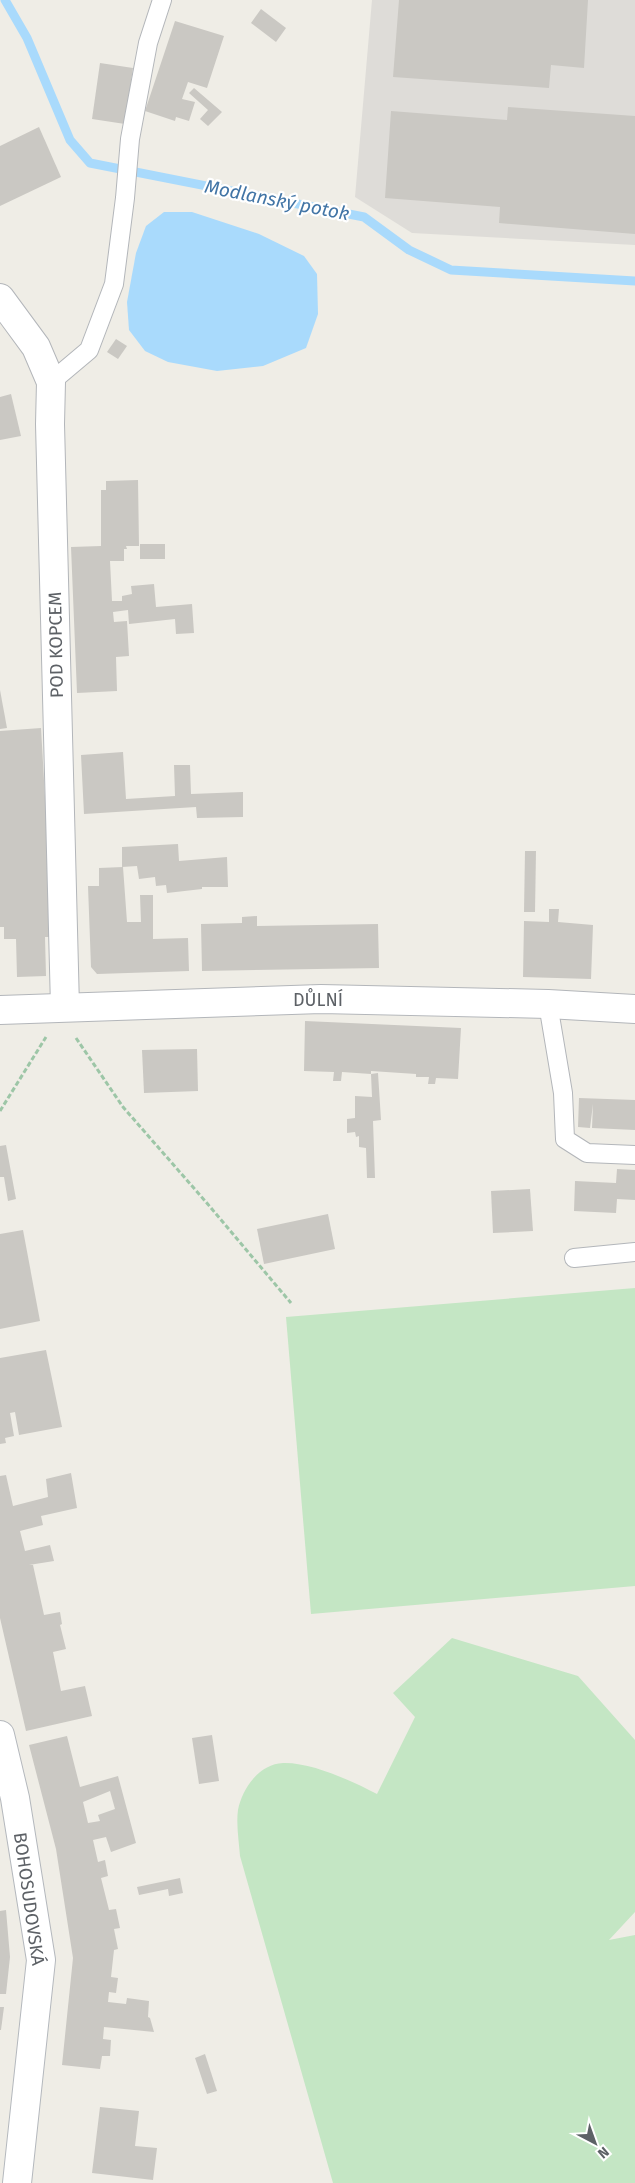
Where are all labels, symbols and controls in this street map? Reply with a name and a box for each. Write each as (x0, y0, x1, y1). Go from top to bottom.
water label: Modlanský potok (203, 175, 351, 225)
street label: POD KOPCEM (44, 592, 68, 698)
street label: DŮLNÍ (293, 988, 343, 1011)
street label: BOHOSUDOVSKÁ (9, 1831, 50, 1968)
north arrow (570, 2118, 620, 2168)
text: N (594, 2143, 612, 2162)

